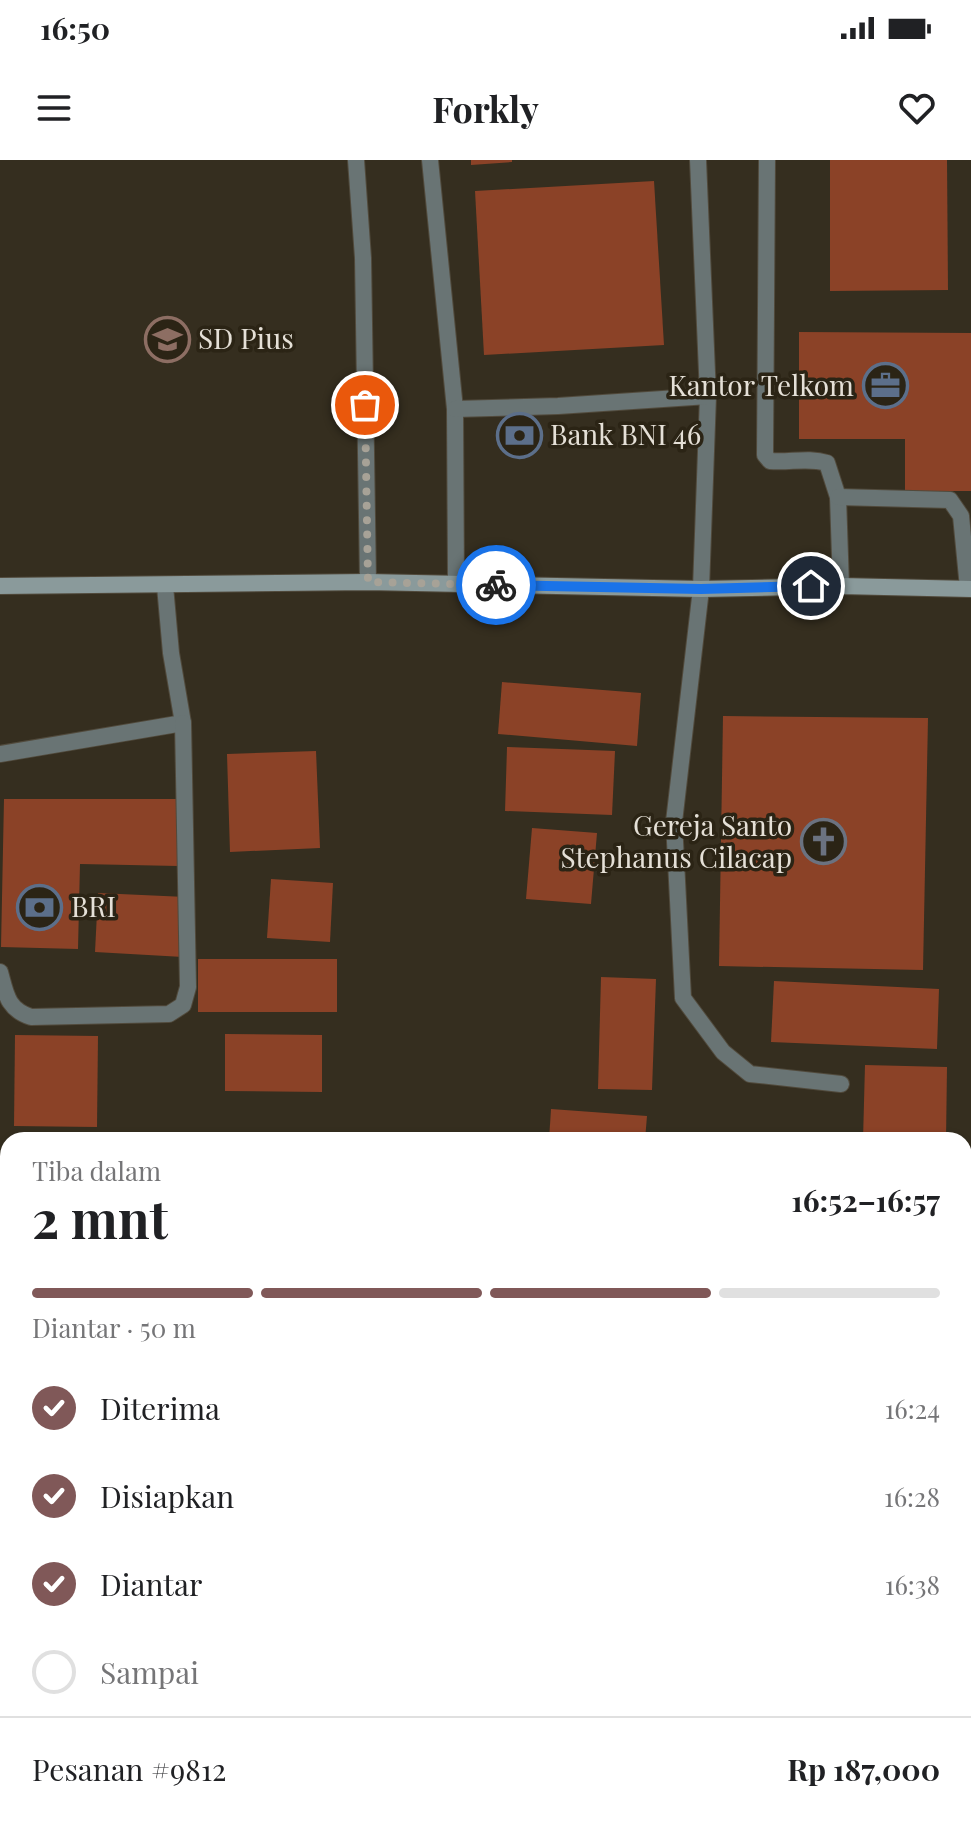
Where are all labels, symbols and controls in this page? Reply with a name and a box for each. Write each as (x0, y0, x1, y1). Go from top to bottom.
text: 16:50 (40, 8, 110, 48)
text: Forkly (432, 84, 539, 132)
icon: menu (32, 86, 76, 130)
icon: heart (895, 86, 939, 130)
school or university icon: SD Pius (143, 315, 191, 363)
place label: SD Pius (198, 319, 294, 356)
office icon: Kantor Telkom (861, 362, 909, 410)
place label: Kantor Telkom (668, 366, 854, 403)
pin (331, 371, 399, 439)
icon: bag (343, 383, 387, 427)
bank icon: Bank BNI 46 (495, 411, 543, 459)
place label: Bank BNI 46 (550, 415, 701, 452)
courier (456, 545, 536, 625)
pin (777, 552, 845, 620)
icon: bike (474, 563, 518, 607)
icon: home (789, 564, 833, 608)
place label: Gereja Santo Stephanus Cilacap (560, 806, 792, 875)
church icon: Gereja Santo Stephanus Cilacap (799, 818, 847, 866)
bank icon: BRI (16, 883, 64, 931)
place label: BRI (71, 887, 116, 924)
text: Tiba dalam (32, 1153, 161, 1188)
text: 16:52–16:57 (791, 1180, 940, 1220)
text: 2 mnt (32, 1183, 168, 1252)
text: Diantar · 50 m (32, 1310, 196, 1345)
icon: check (32, 1386, 76, 1430)
text: Diterima (100, 1388, 220, 1428)
text: 16:24 (885, 1391, 940, 1426)
icon: check (32, 1474, 76, 1518)
text: Disiapkan (100, 1476, 234, 1516)
text: 16:28 (884, 1479, 940, 1514)
icon: check (32, 1562, 76, 1606)
text: Diantar (100, 1564, 202, 1604)
text: 16:38 (885, 1567, 940, 1602)
text: Sampai (100, 1652, 199, 1692)
text: Pesanan #9812 (32, 1749, 226, 1789)
text: Rp 187,000 (787, 1749, 940, 1789)

